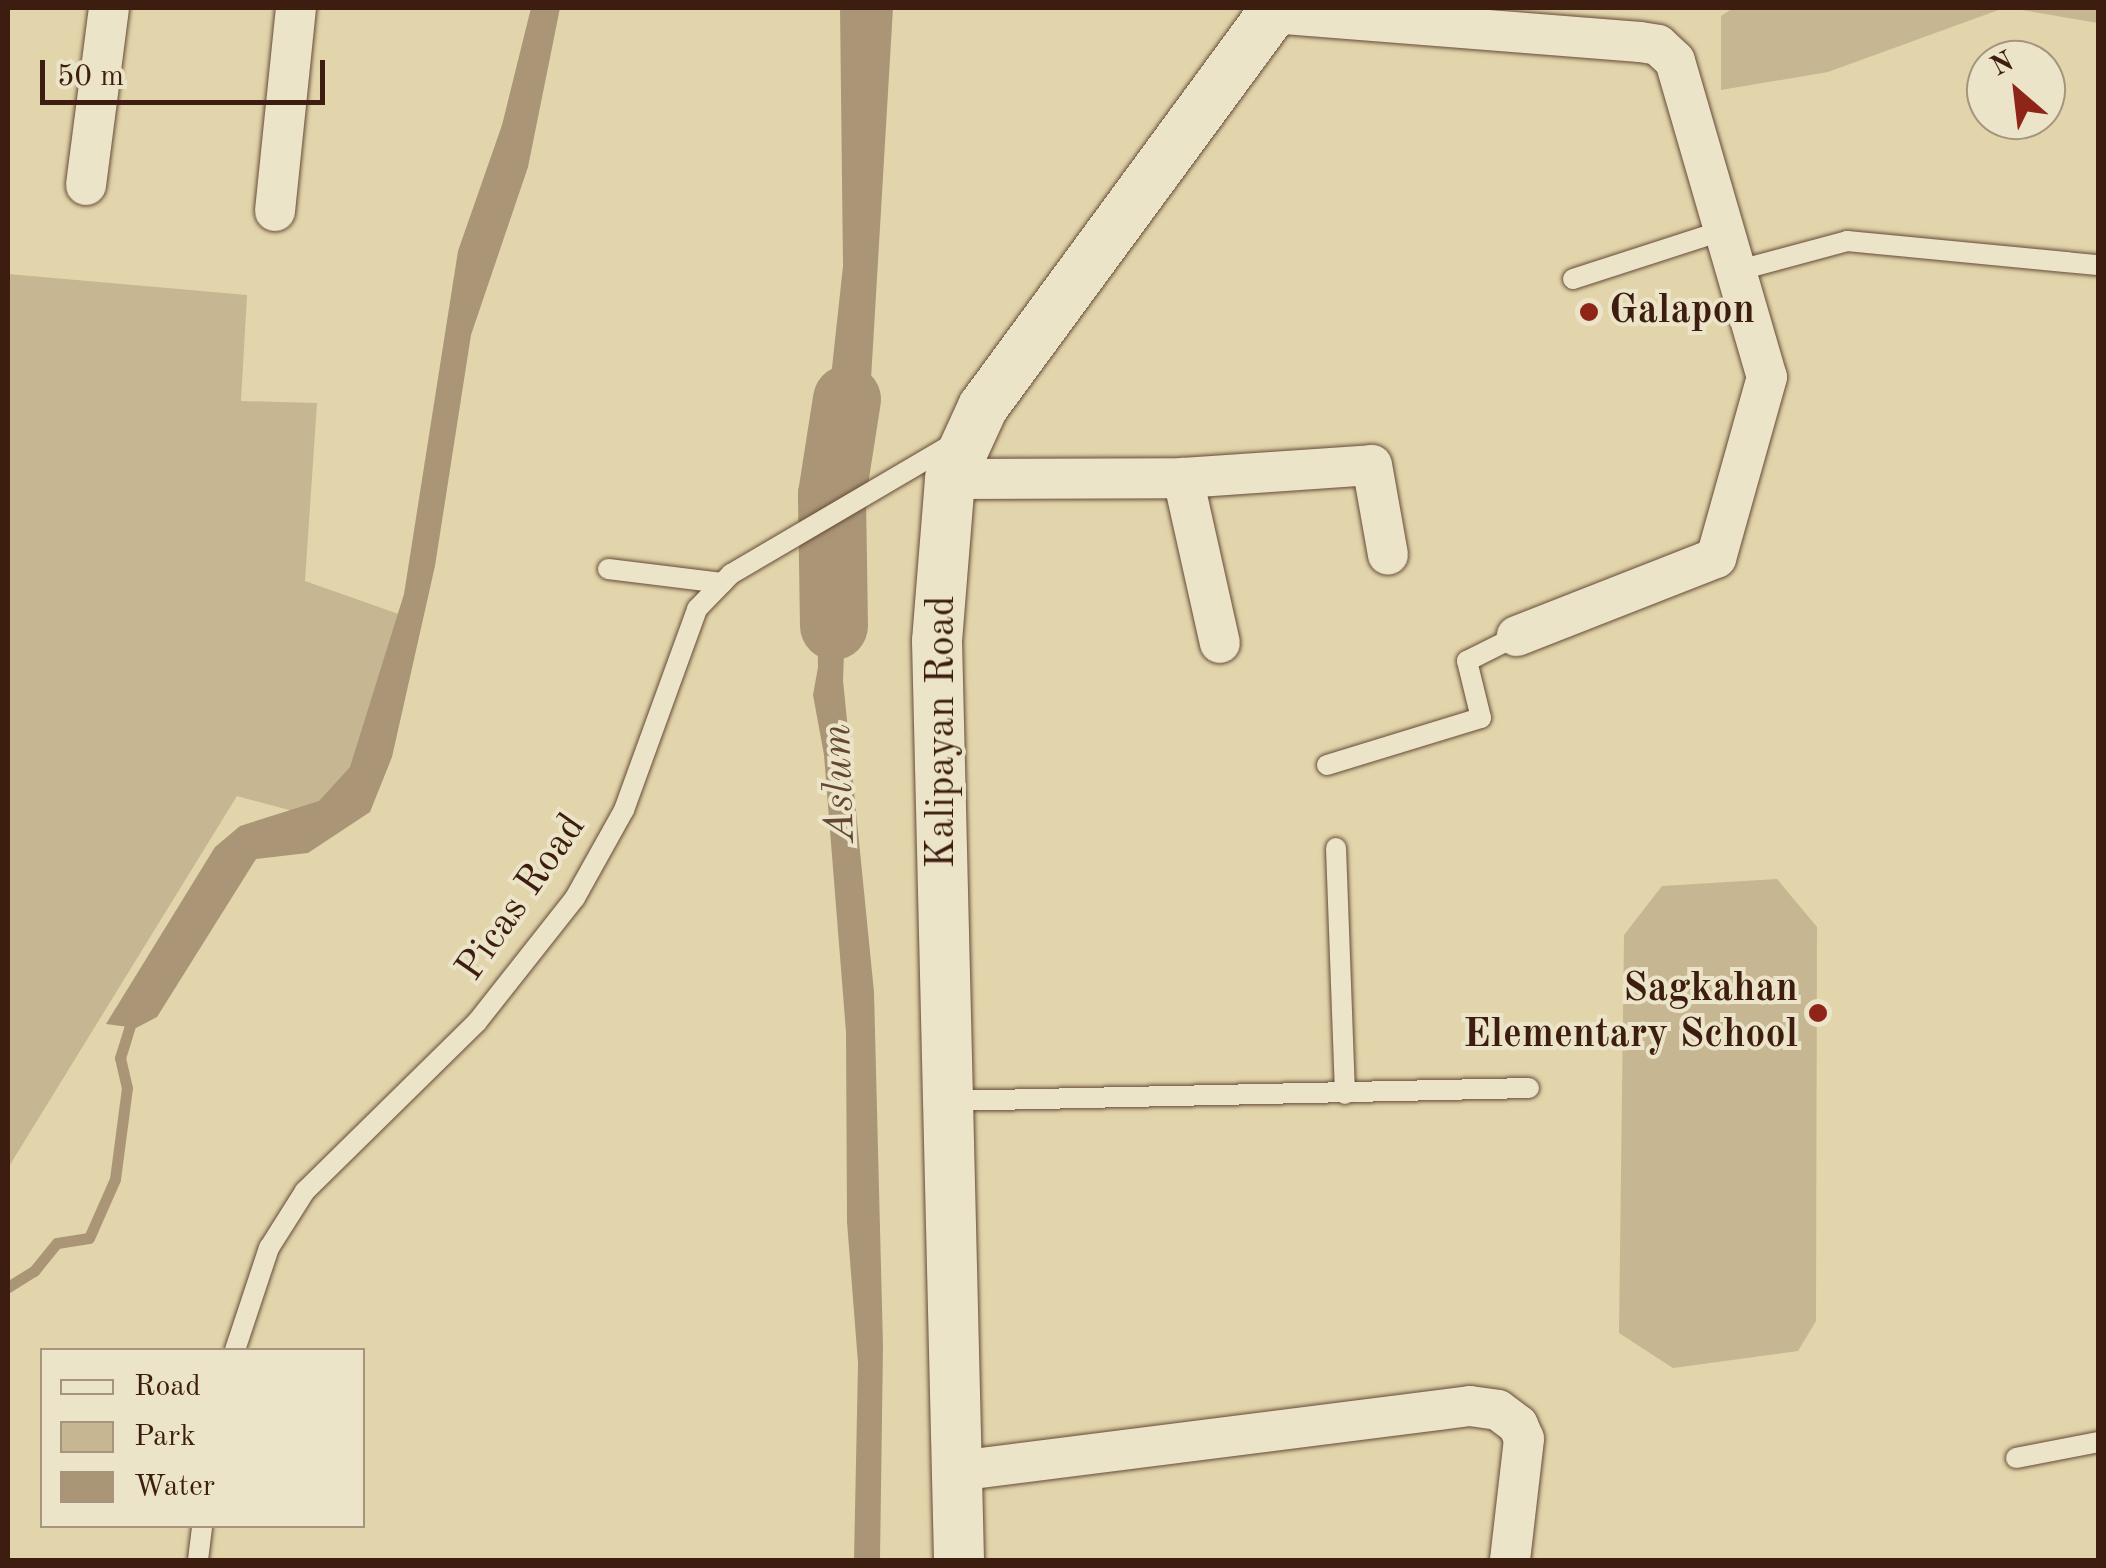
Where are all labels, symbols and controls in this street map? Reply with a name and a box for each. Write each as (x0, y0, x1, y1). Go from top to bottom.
scale bar (45, 40, 330, 102)
north arrow (1966, 40, 2066, 140)
text: N (1987, 48, 2019, 83)
text: 50 m (57, 62, 124, 92)
place label: Galapon (1609, 288, 1755, 336)
marker: Galapon (1578, 301, 1600, 323)
street label: Kalipayan Road (919, 595, 967, 869)
water label: Aslum (813, 723, 867, 843)
street label: Picas Road (447, 805, 597, 991)
place label: Sagkahan Elementary School (1463, 966, 1798, 1060)
marker: Sagkahan Elementary School (1807, 1002, 1829, 1024)
legend (40, 1348, 365, 1528)
text: Road (134, 1372, 201, 1402)
text: Park (134, 1422, 196, 1452)
text: Water (134, 1472, 215, 1502)

